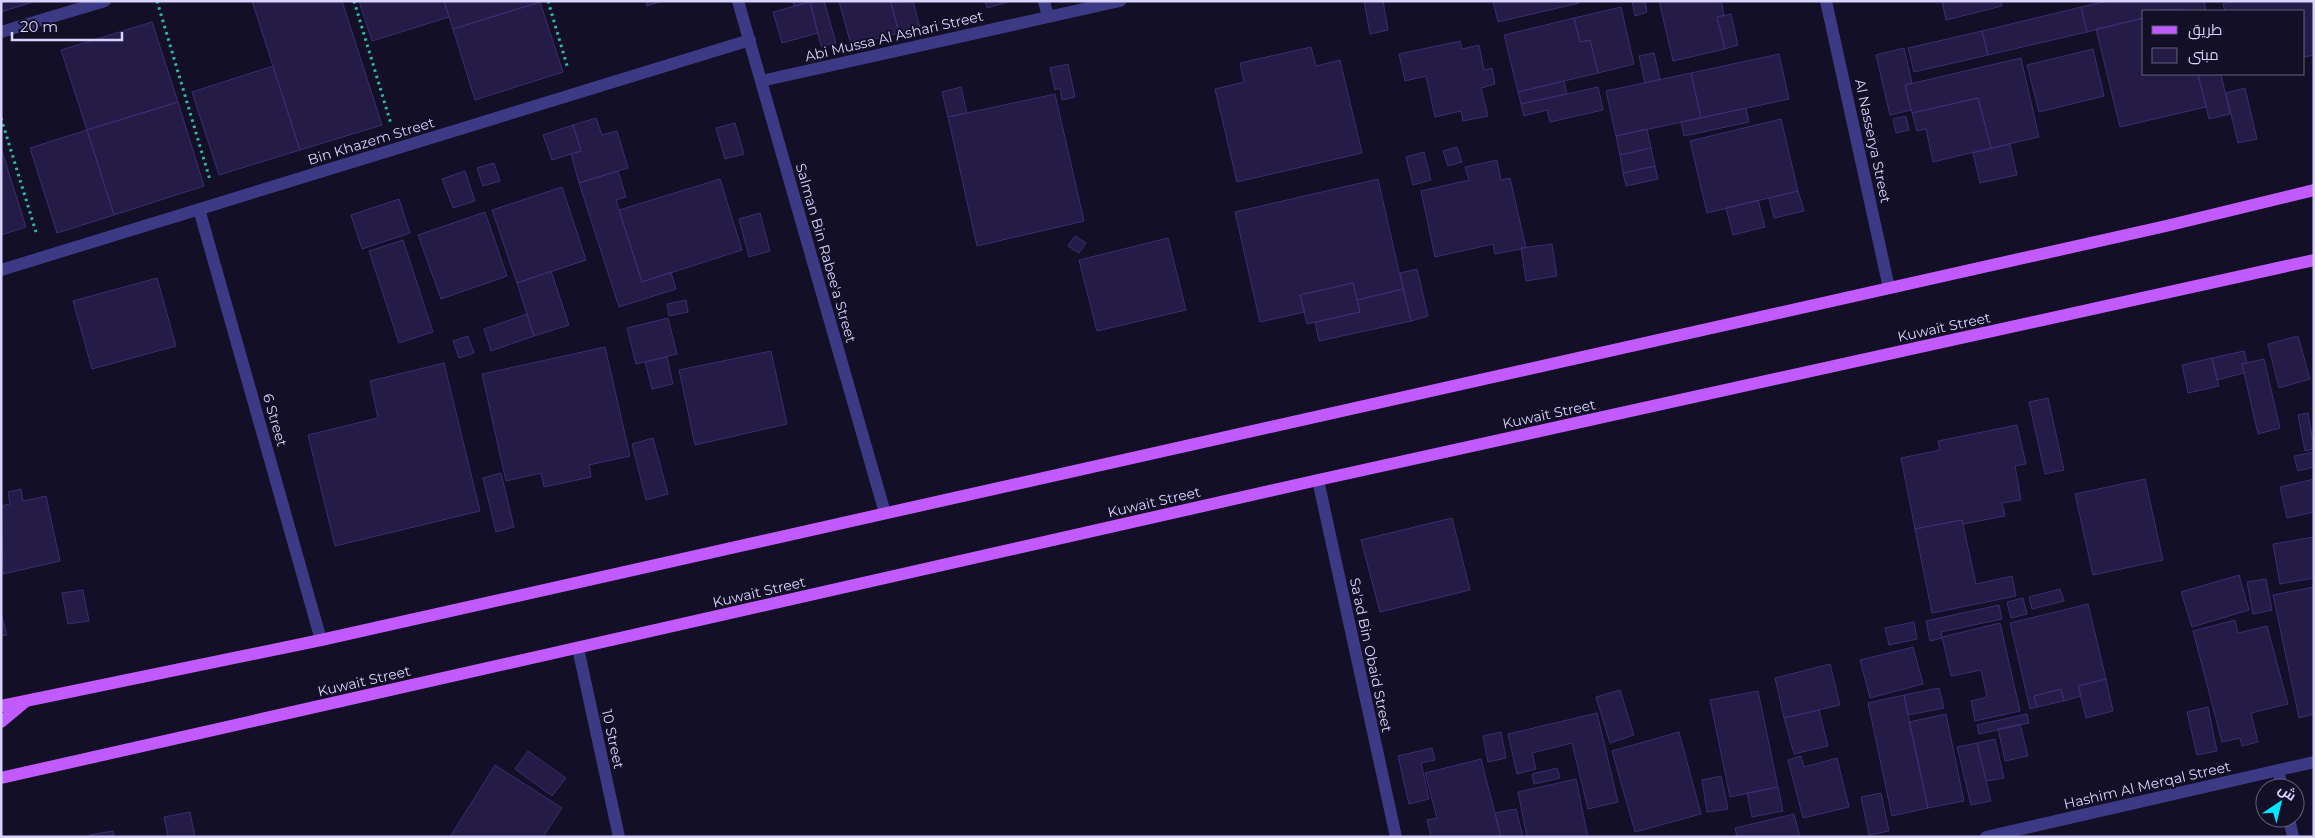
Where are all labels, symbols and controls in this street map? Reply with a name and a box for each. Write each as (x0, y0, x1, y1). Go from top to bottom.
street label: Abi Mussa Al Ashari Street (803, 7, 985, 65)
scale bar (12, 10, 122, 42)
legend (2142, 10, 2305, 75)
text: 20 m (20, 17, 58, 36)
text: طريق (2188, 20, 2222, 40)
text: مبنى (2188, 45, 2219, 65)
street label: Al Nasserya Street (1851, 77, 1895, 205)
street label: Bin Khazem Street (306, 113, 437, 169)
street label: Salman Bin Rabee'a Street (792, 161, 860, 345)
street label: Kuwait Street (1896, 308, 1992, 346)
street label: 6 Street (259, 391, 291, 449)
street label: Kuwait Street (1501, 395, 1597, 433)
street label: Kuwait Street (1106, 483, 1202, 521)
street label: Kuwait Street (711, 573, 807, 611)
street label: Sa'ad Bin Obaid Street (1346, 576, 1396, 734)
street label: Kuwait Street (316, 662, 412, 700)
street label: 10 Street (598, 708, 628, 771)
street label: Hashim Al Merqal Street (2062, 757, 2232, 813)
north arrow (2255, 778, 2305, 828)
text: ش (2275, 780, 2300, 805)

